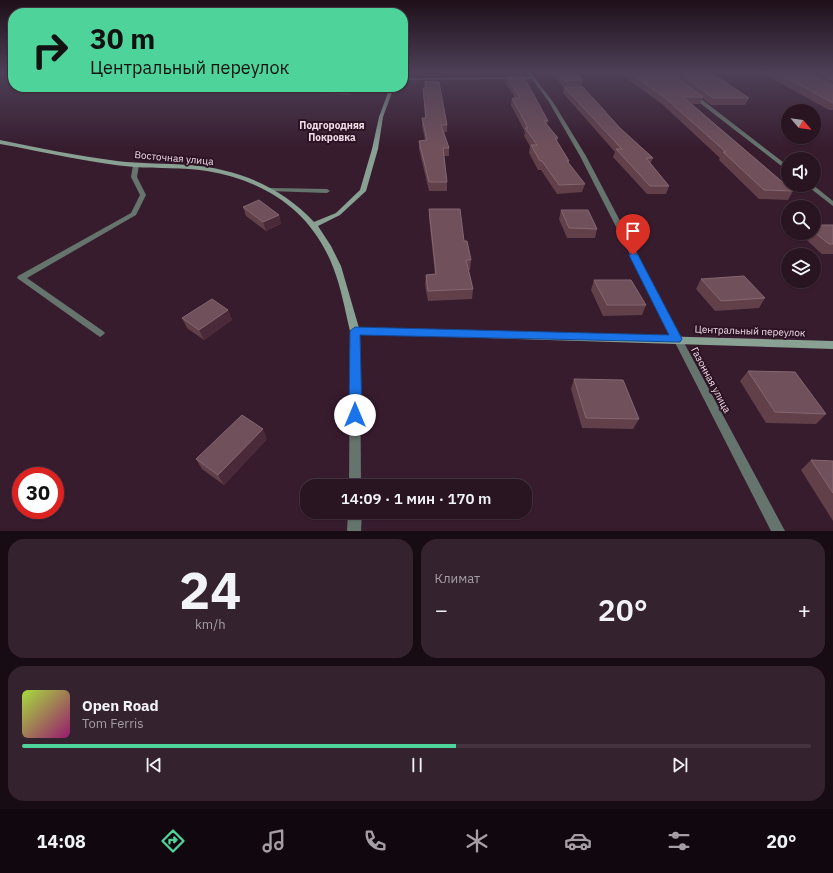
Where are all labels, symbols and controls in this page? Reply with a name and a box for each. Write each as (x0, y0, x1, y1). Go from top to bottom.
text: 30 m (90, 20, 155, 57)
icon: right (24, 24, 76, 76)
text: Центральный переулок (90, 56, 290, 79)
north arrow (781, 104, 821, 144)
map controls (781, 104, 821, 288)
district label: Подгородняя Покровка (299, 119, 365, 144)
street label: Восточная улица (134, 148, 215, 168)
button: sound (781, 152, 821, 192)
button: search (781, 200, 821, 240)
pin (616, 214, 650, 255)
icon: arrive (622, 220, 644, 242)
button: layers (781, 248, 821, 288)
street label: Центральный переулок (694, 323, 806, 339)
street label: Газонная улица (688, 345, 734, 416)
position arrow (334, 394, 376, 436)
speed limit sign: 30 (12, 467, 64, 519)
text: 14:09 · 1 мин · 170 m (341, 489, 491, 508)
text: 24 (179, 556, 241, 623)
text: Климат (435, 570, 480, 587)
text: 20° (598, 590, 648, 629)
text: − (435, 595, 448, 624)
text: + (798, 595, 811, 624)
text: km/h (195, 616, 226, 633)
text: Open Road (82, 696, 159, 715)
text: Tom Ferris (82, 715, 144, 732)
icon: previous (143, 754, 165, 776)
icon: pause (406, 754, 428, 776)
icon: next (669, 754, 691, 776)
icon: directions (159, 827, 187, 855)
icon: music (260, 827, 288, 855)
icon: phone (361, 827, 389, 855)
icon: climate (463, 827, 491, 855)
icon: car (564, 827, 592, 855)
icon: filters (665, 827, 693, 855)
text: 14:08 (37, 830, 86, 853)
text: 20° (766, 830, 796, 853)

